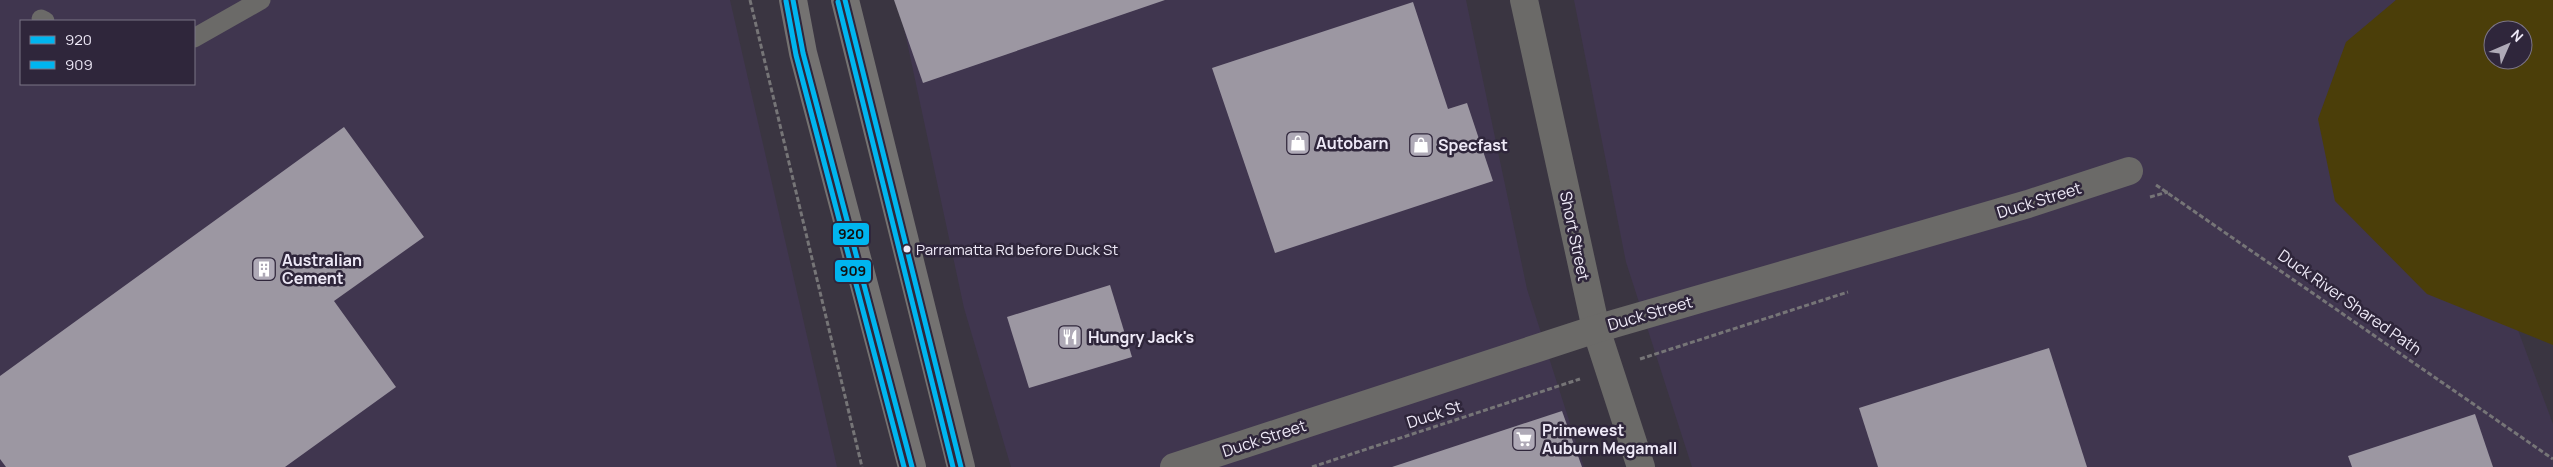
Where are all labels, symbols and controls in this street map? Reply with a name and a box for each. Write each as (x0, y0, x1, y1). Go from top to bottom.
legend (20, 20, 195, 85)
north arrow (2483, 20, 2533, 70)
text: N (2507, 25, 2528, 46)
text: 920 (65, 29, 92, 50)
text: 909 (65, 54, 93, 75)
shop icon: Autobarn (1285, 130, 1311, 156)
place label: Autobarn (1316, 132, 1389, 154)
shop icon: Specfast (1408, 132, 1434, 158)
place label: Specfast (1438, 134, 1508, 156)
street label: Duck Street (1994, 177, 2084, 223)
street label: Short Street (1555, 189, 1595, 283)
line badge: 920 (832, 222, 870, 246)
text: 920 (838, 224, 864, 243)
place label: Parramatta Rd before Duck St (916, 239, 1118, 260)
marker: Parramatta Rd before Duck St (902, 244, 912, 254)
street label: Duck River Shared Path (2274, 244, 2426, 360)
place label: Australian Cement (282, 249, 362, 289)
building icon: Australian Cement (251, 256, 277, 282)
line badge: 909 (834, 259, 872, 283)
text: 909 (840, 261, 866, 280)
street label: Duck Street (1605, 290, 1695, 336)
restaurant icon: Hungry Jack's (1057, 324, 1083, 350)
place label: Hungry Jack's (1088, 326, 1195, 348)
street label: Duck St (1404, 395, 1464, 433)
street label: Duck Street (1219, 414, 1309, 462)
place label: Primewest Auburn Megamall (1542, 419, 1677, 459)
supermarket icon: Primewest Auburn Megamall (1511, 426, 1537, 452)

